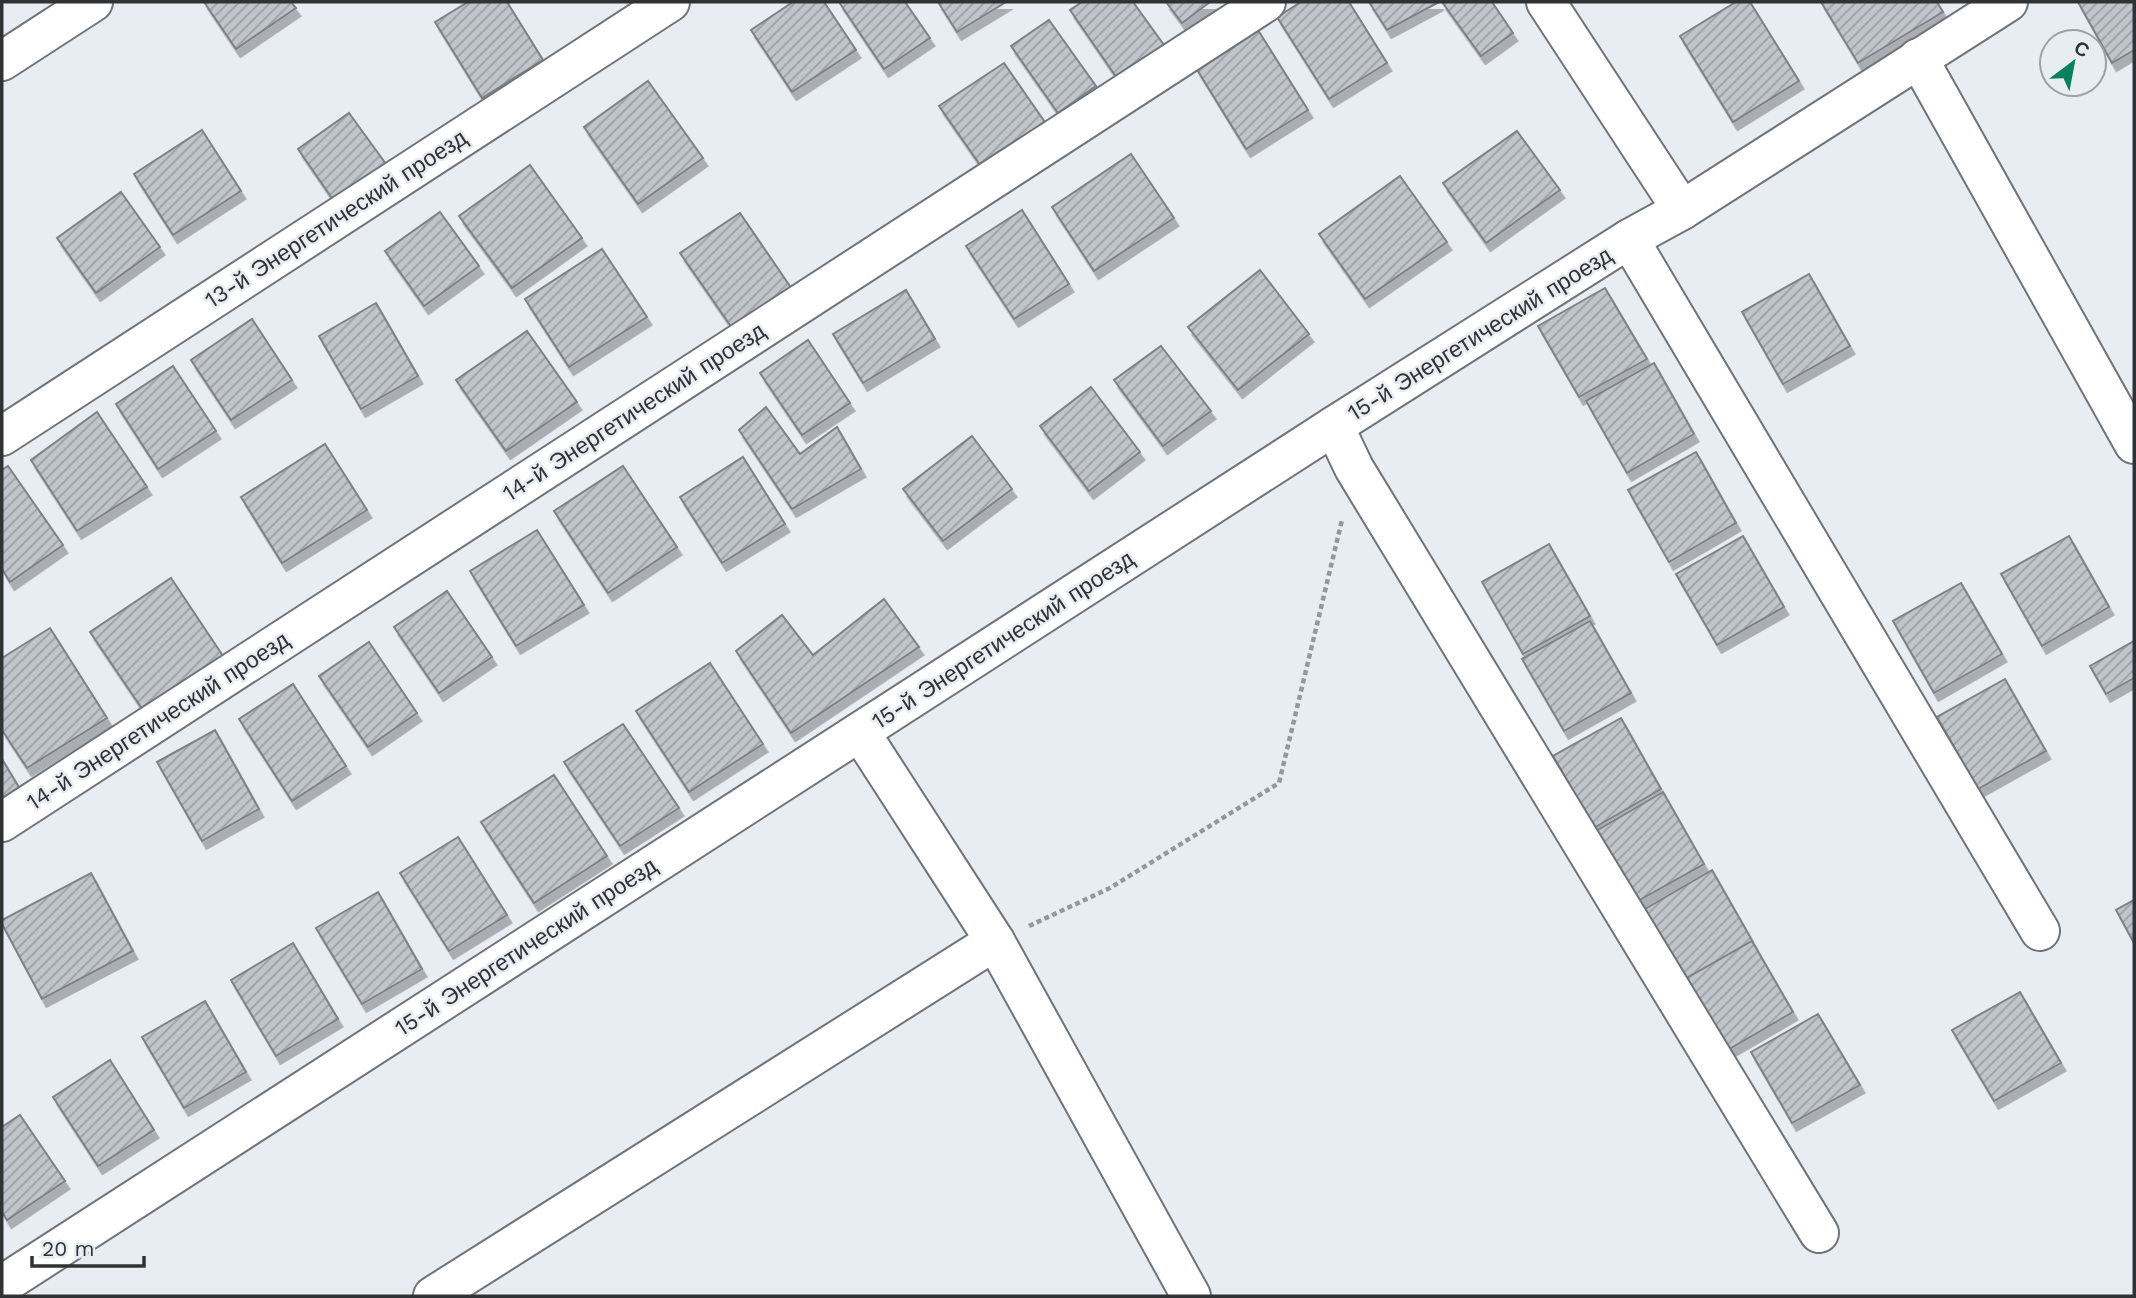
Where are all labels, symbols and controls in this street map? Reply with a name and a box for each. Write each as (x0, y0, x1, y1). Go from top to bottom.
north arrow (2038, 28, 2108, 98)
text: С (2070, 36, 2094, 63)
street label: 13-й Энергетический проезд (200, 124, 472, 314)
street label: 15-й Энергетический проезд (1343, 241, 1618, 427)
street label: 14-й Энергетический проезд (498, 317, 771, 507)
street label: 15-й Энергетический проезд (867, 545, 1139, 735)
street label: 14-й Энергетический проезд (22, 626, 295, 816)
street label: 15-й Энергетический проезд (390, 852, 662, 1042)
scale bar (32, 1224, 144, 1268)
text: 20 m (42, 1236, 94, 1261)

